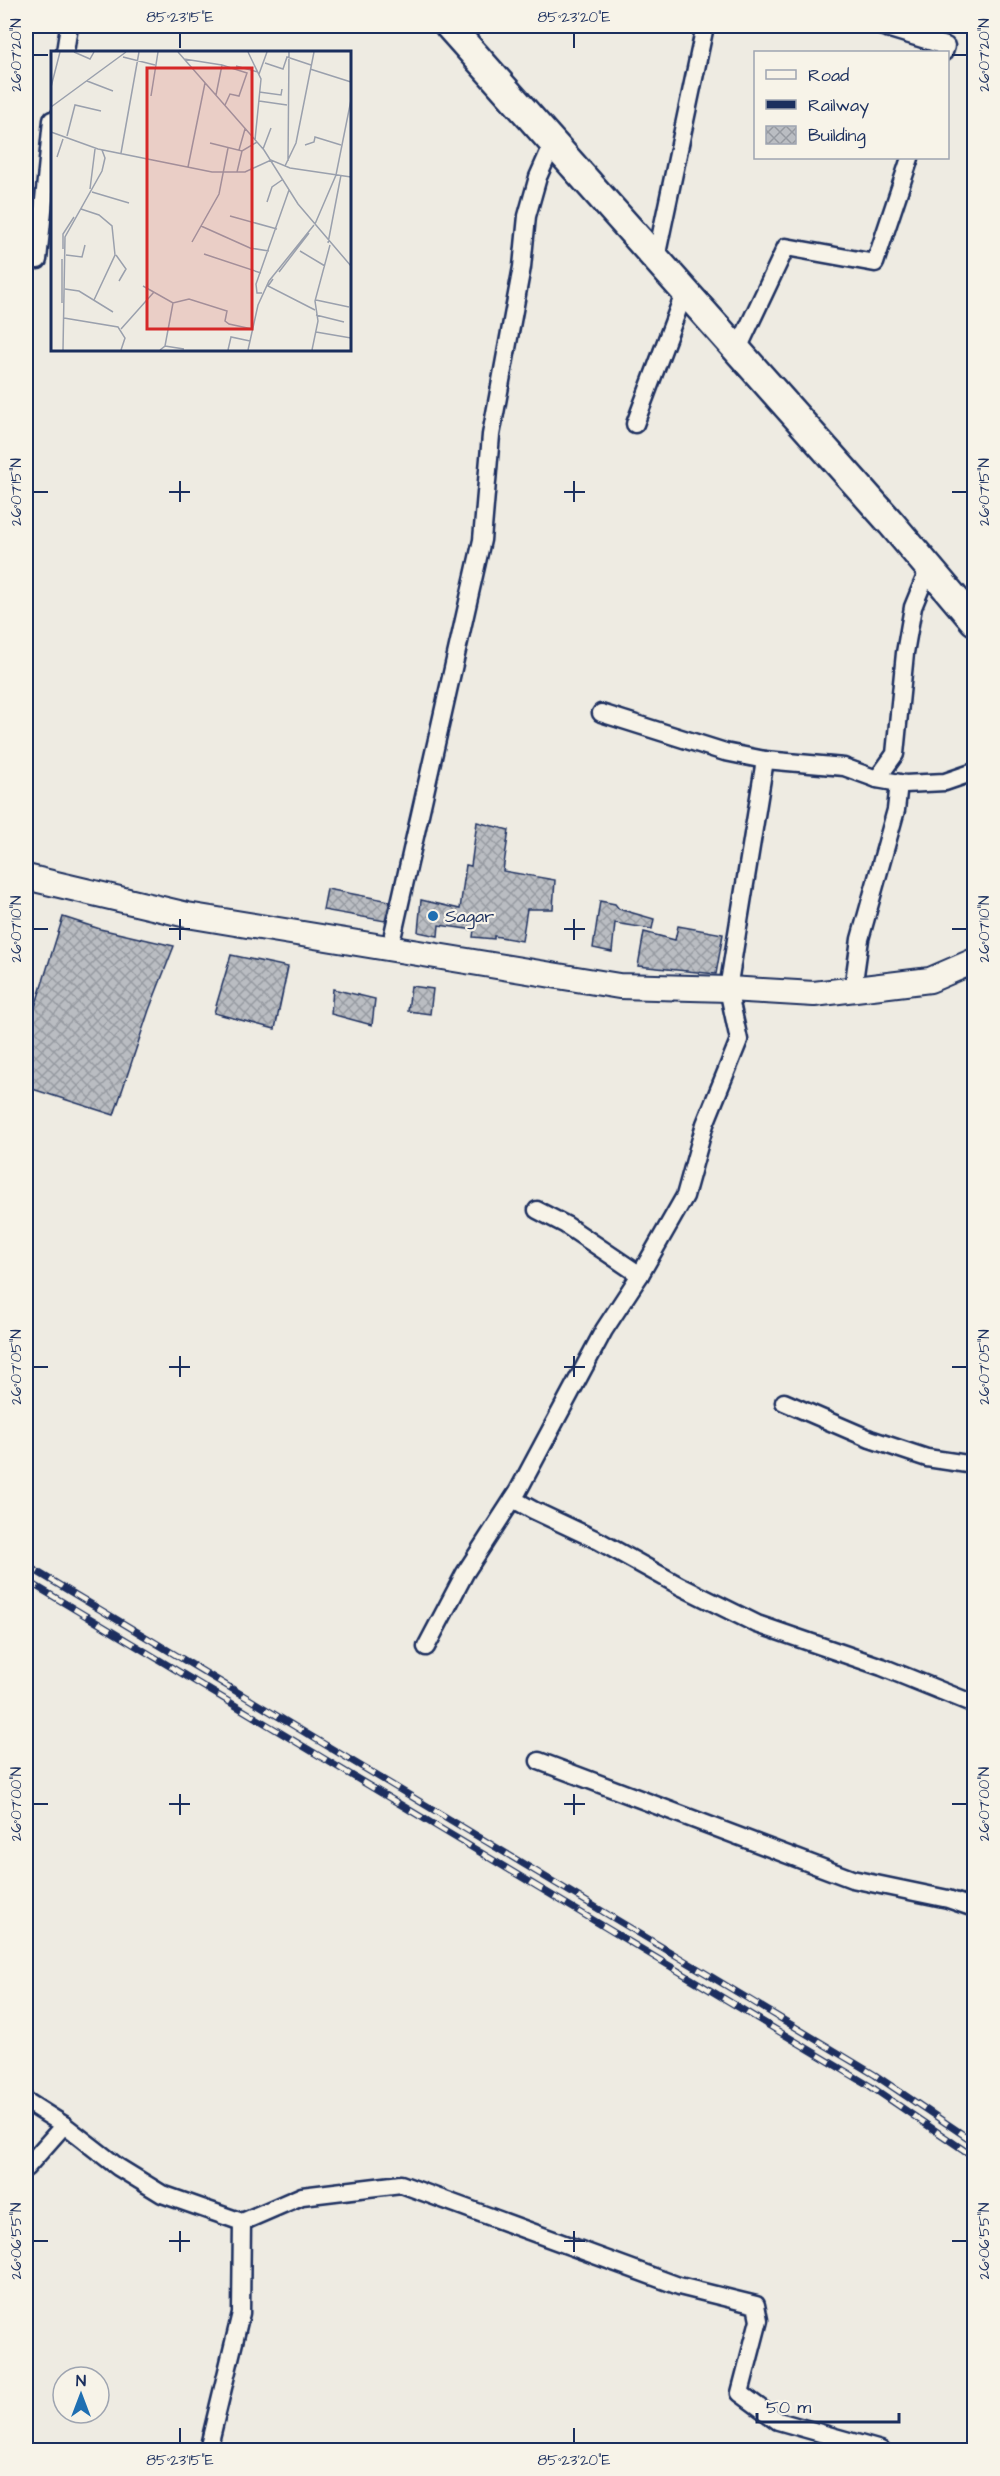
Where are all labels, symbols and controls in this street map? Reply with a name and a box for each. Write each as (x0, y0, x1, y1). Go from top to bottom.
text: 85°23'15"E (146, 7, 214, 28)
text: 85°23'20"E (538, 7, 610, 28)
text: 26°07'20"N (6, 18, 27, 92)
text: 26°07'20"N (974, 18, 995, 92)
inset map (51, 51, 351, 351)
legend (754, 51, 949, 159)
text: Road (808, 63, 849, 88)
text: Railway (808, 93, 869, 119)
text: Building (808, 123, 866, 149)
text: 26°07'15"N (6, 458, 27, 526)
text: 26°07'15"N (974, 458, 995, 526)
text: 26°07'10"N (6, 896, 27, 962)
text: 26°07'10"N (974, 896, 995, 962)
place label: Sagar (445, 904, 494, 930)
marker: Sagar (426, 909, 440, 923)
text: 26°07'05"N (6, 1329, 27, 1405)
text: 26°07'05"N (974, 1329, 995, 1405)
text: 26°07'00"N (6, 1767, 27, 1841)
text: 26°07'00"N (974, 1767, 995, 1841)
text: 26°06'55"N (6, 2203, 27, 2279)
text: 26°06'55"N (974, 2203, 995, 2279)
north arrow (51, 2365, 111, 2425)
text: N (76, 2370, 86, 2392)
scale bar (757, 2386, 900, 2424)
text: 50 m (766, 2395, 811, 2420)
text: 85°23'15"E (146, 2450, 214, 2471)
text: 85°23'20"E (538, 2450, 610, 2471)

